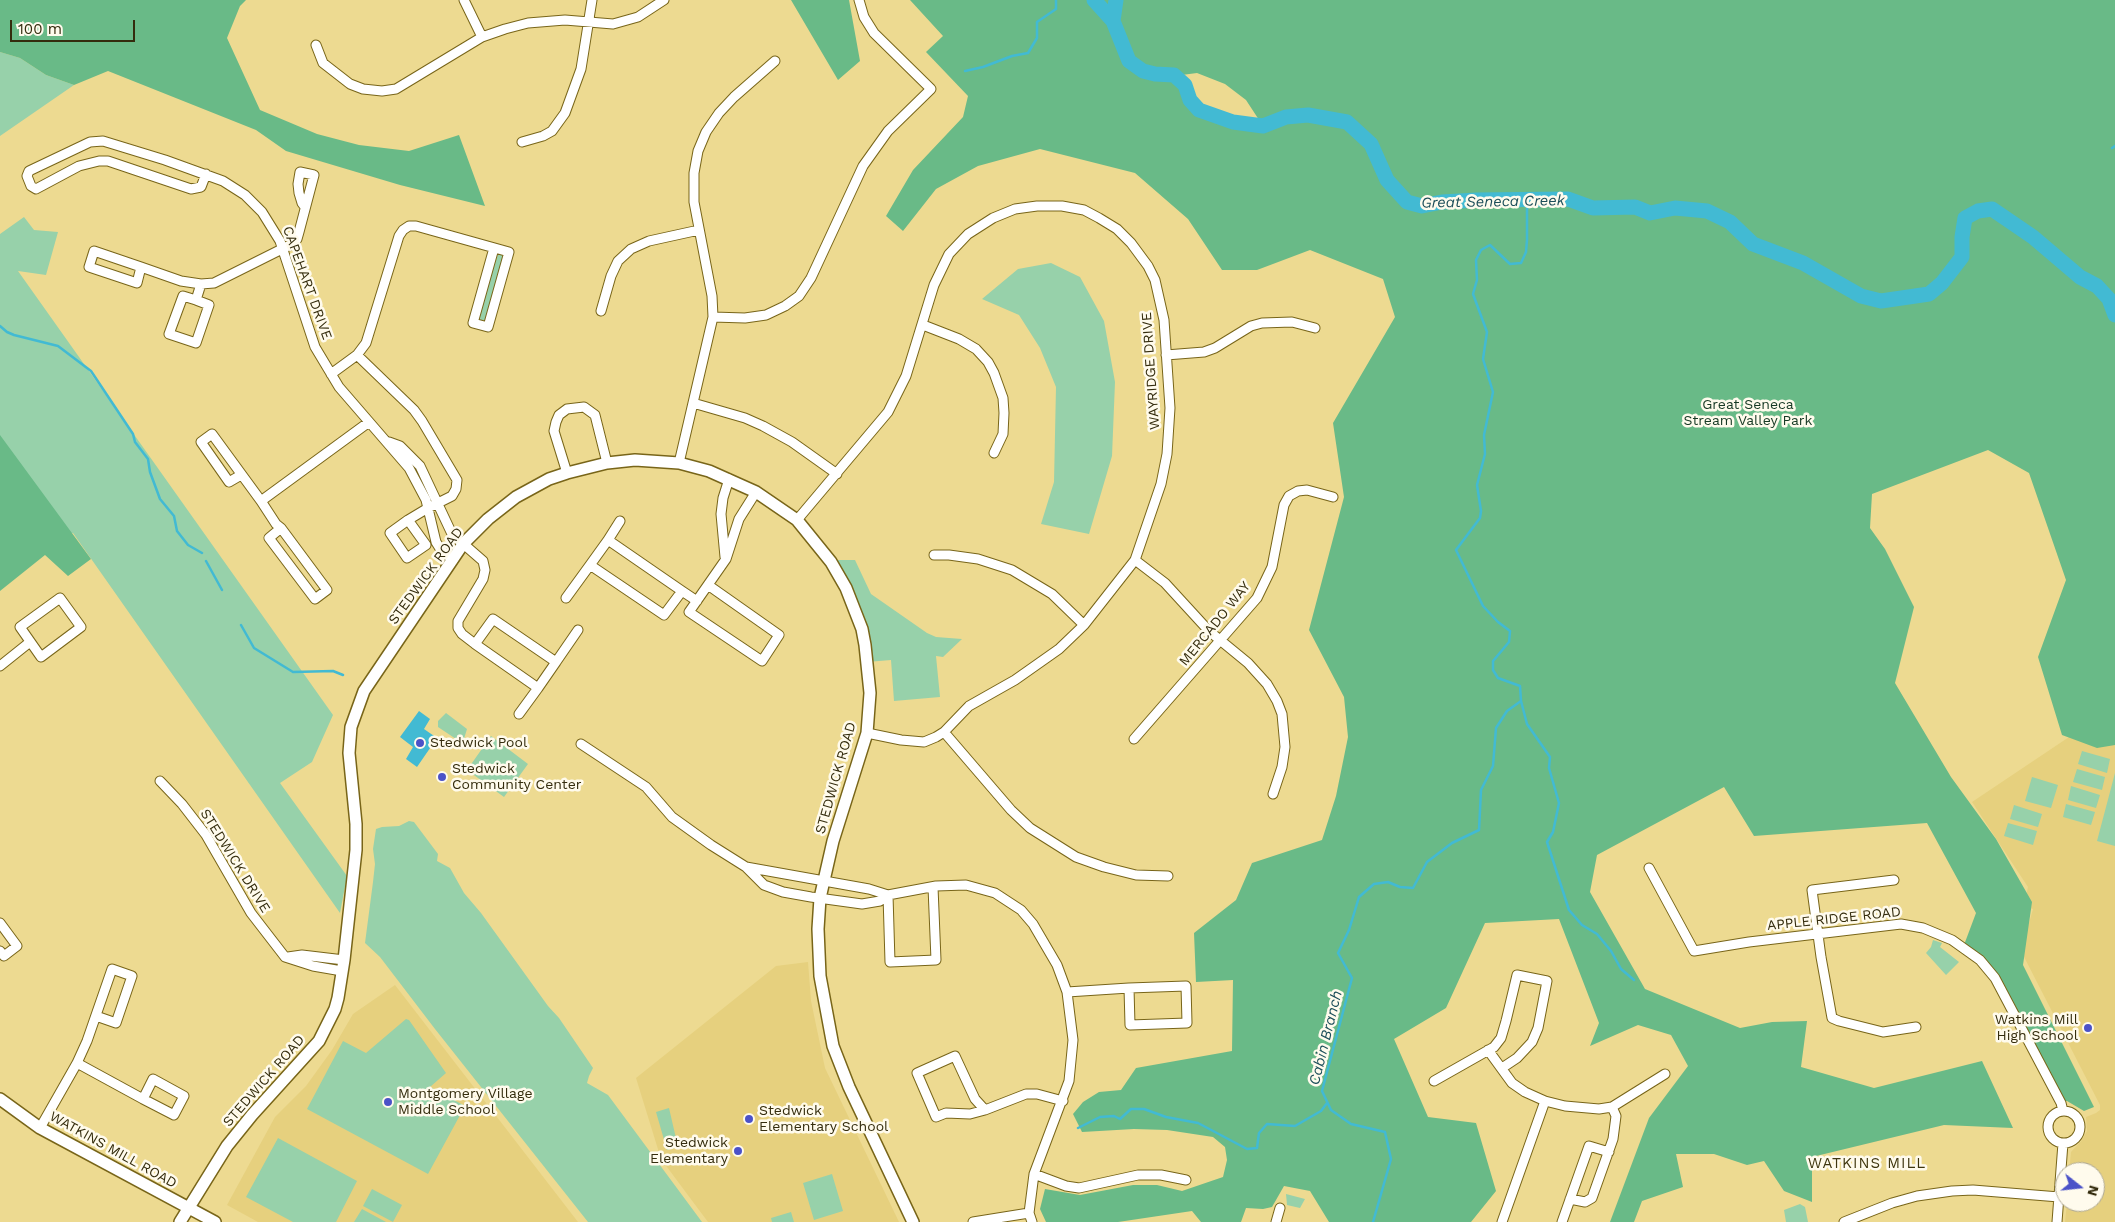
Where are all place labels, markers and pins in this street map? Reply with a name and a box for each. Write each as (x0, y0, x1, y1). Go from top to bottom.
place label: Stedwick Pool (430, 735, 527, 751)
marker: Stedwick Pool (414, 737, 426, 749)
place label: Stedwick Community Center (452, 761, 581, 794)
marker: Stedwick Community Center (436, 771, 448, 783)
place label: Watkins Mill High School (1995, 1012, 2078, 1044)
marker: Watkins Mill High School (2082, 1022, 2094, 1034)
place label: Montgomery Village Middle School (398, 1086, 532, 1118)
marker: Montgomery Village Middle School (382, 1096, 394, 1108)
place label: Stedwick Elementary School (759, 1103, 888, 1136)
marker: Stedwick Elementary School (743, 1113, 755, 1125)
place label: Stedwick Elementary (650, 1135, 728, 1168)
marker: Stedwick Elementary (732, 1145, 744, 1157)

